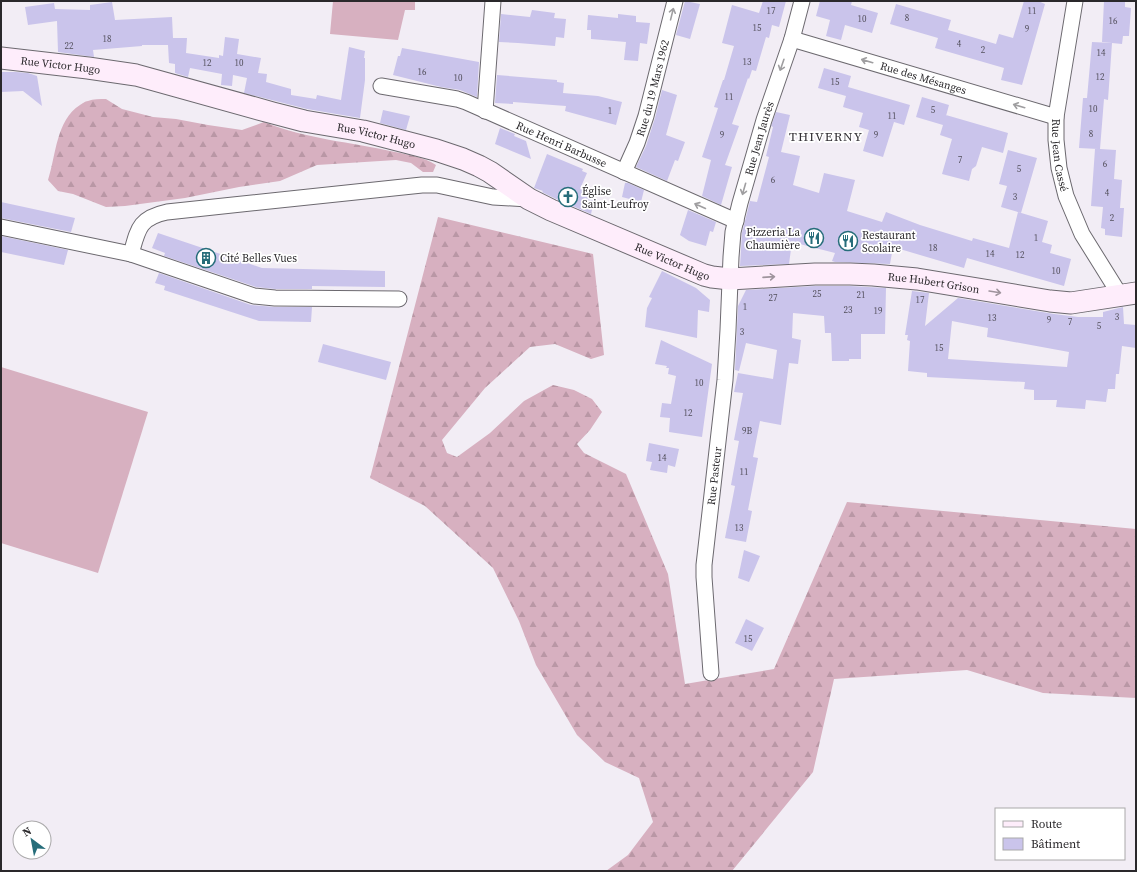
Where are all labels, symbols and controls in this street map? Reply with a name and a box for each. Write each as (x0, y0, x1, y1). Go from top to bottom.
house number: 17 (766, 5, 776, 17)
house number: 11 (1027, 5, 1037, 17)
one-way arrow (669, 8, 676, 21)
house number: 8 (905, 12, 910, 24)
house number: 10 (857, 13, 867, 25)
house number: 16 (1108, 15, 1118, 27)
house number: 15 (752, 22, 762, 34)
house number: 9 (1025, 23, 1030, 35)
house number: 18 (102, 33, 112, 45)
street label: Rue du 19 Mars 1962 (633, 38, 673, 138)
house number: 4 (957, 38, 962, 50)
house number: 22 (64, 40, 74, 52)
house number: 2 (981, 44, 986, 56)
house number: 14 (1096, 47, 1106, 59)
street label: Rue Victor Hugo (20, 53, 101, 78)
house number: 13 (742, 56, 752, 68)
house number: 12 (202, 57, 212, 69)
house number: 10 (234, 57, 244, 69)
one-way arrow (861, 57, 874, 64)
street label: Rue des Mésanges (878, 58, 968, 98)
one-way arrow (778, 59, 786, 71)
house number: 16 (417, 66, 427, 78)
house number: 12 (1095, 71, 1105, 83)
house number: 10 (453, 72, 463, 84)
house number: 15 (830, 76, 840, 88)
house number: 11 (724, 91, 734, 103)
street label: Rue Jean Jaurès (741, 99, 778, 177)
one-way arrow (1013, 101, 1026, 109)
house number: 10 (1088, 103, 1098, 115)
house number: 5 (931, 104, 936, 116)
house number: 1 (608, 105, 612, 117)
house number: 11 (887, 110, 897, 122)
street label: Rue Henri Barbusse (514, 118, 609, 171)
street label: Rue Jean Cassé (1048, 119, 1072, 194)
street label: Rue Victor Hugo (336, 120, 417, 152)
district label: THIVERNY (789, 128, 863, 145)
house number: 8 (1089, 128, 1094, 140)
house number: 9 (720, 129, 725, 141)
house number: 9 (874, 129, 879, 141)
house number: 7 (958, 154, 963, 166)
house number: 6 (1103, 158, 1108, 170)
house number: 5 (1017, 163, 1022, 175)
house number: 6 (771, 174, 776, 186)
one-way arrow (740, 183, 747, 196)
place label: Église Saint-Leufroy (582, 184, 649, 212)
church icon: Église Saint-Leufroy (557, 186, 579, 208)
house number: 4 (1105, 187, 1110, 199)
house number: 3 (1013, 191, 1018, 203)
one-way arrow (695, 201, 707, 209)
house number: 2 (1110, 212, 1115, 224)
place label: Pizzeria La Chaumière (745, 225, 800, 253)
restaurant icon: Pizzeria La Chaumière (803, 227, 825, 249)
place label: Restaurant Scolaire (862, 228, 916, 256)
restaurant icon: Restaurant Scolaire (837, 230, 859, 252)
house number: 1 (1034, 232, 1038, 244)
street label: Rue Victor Hugo (632, 239, 711, 284)
house number: 18 (928, 242, 938, 254)
building icon: Cité Belles Vues (195, 247, 217, 269)
house number: 14 (985, 248, 995, 260)
house number: 12 (1015, 249, 1025, 261)
place label: Cité Belles Vues (220, 251, 297, 266)
house number: 10 (1051, 265, 1061, 277)
street label: Rue Hubert Grison (887, 269, 981, 297)
one-way arrow (762, 273, 775, 280)
house number: 25 (812, 288, 822, 300)
one-way arrow (988, 288, 1001, 296)
house number: 21 (856, 289, 866, 301)
house number: 27 (768, 292, 778, 304)
house number: 17 (915, 294, 925, 306)
house number: 1 (743, 301, 747, 313)
house number: 23 (843, 304, 853, 316)
house number: 19 (873, 305, 883, 317)
house number: 3 (1115, 311, 1120, 323)
house number: 13 (987, 312, 997, 324)
house number: 9 (1047, 314, 1052, 326)
house number: 7 (1068, 316, 1073, 328)
house number: 5 (1097, 320, 1102, 332)
house number: 3 (740, 326, 745, 338)
house number: 15 (934, 342, 944, 354)
house number: 10 (694, 377, 704, 389)
house number: 12 (683, 407, 693, 419)
house number: 9B (742, 425, 752, 437)
street label: Rue Pasteur (704, 446, 725, 506)
house number: 14 (657, 452, 667, 464)
house number: 11 (739, 466, 749, 478)
house number: 13 (734, 522, 744, 534)
house number: 15 (743, 633, 753, 645)
legend (995, 808, 1125, 860)
text: Route (1031, 816, 1062, 832)
north arrow (12, 820, 52, 860)
text: N (20, 823, 34, 840)
text: Bâtiment (1031, 836, 1080, 852)

